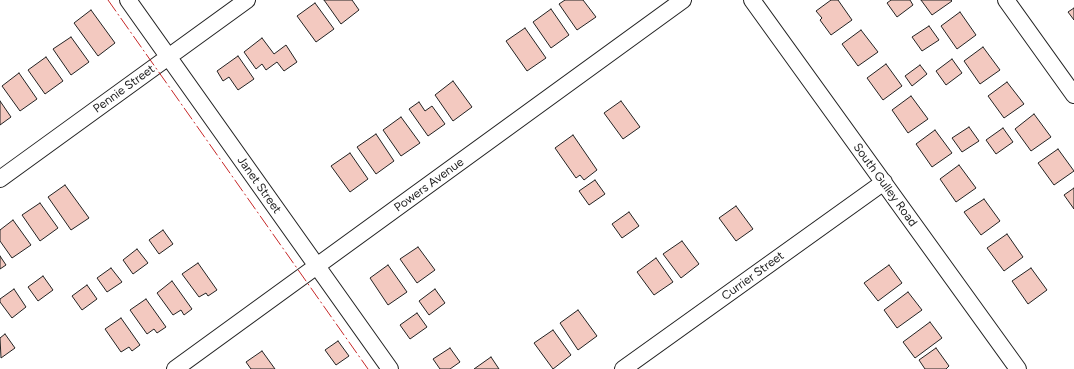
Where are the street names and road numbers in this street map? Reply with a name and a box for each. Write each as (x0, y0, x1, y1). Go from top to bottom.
street label: Pennie Street (90, 62, 158, 116)
street label: South Gulley Road (850, 140, 920, 230)
street label: Janet Street (234, 154, 284, 216)
street label: Powers Avenue (391, 155, 467, 215)
street label: Currier Street (719, 249, 787, 303)

